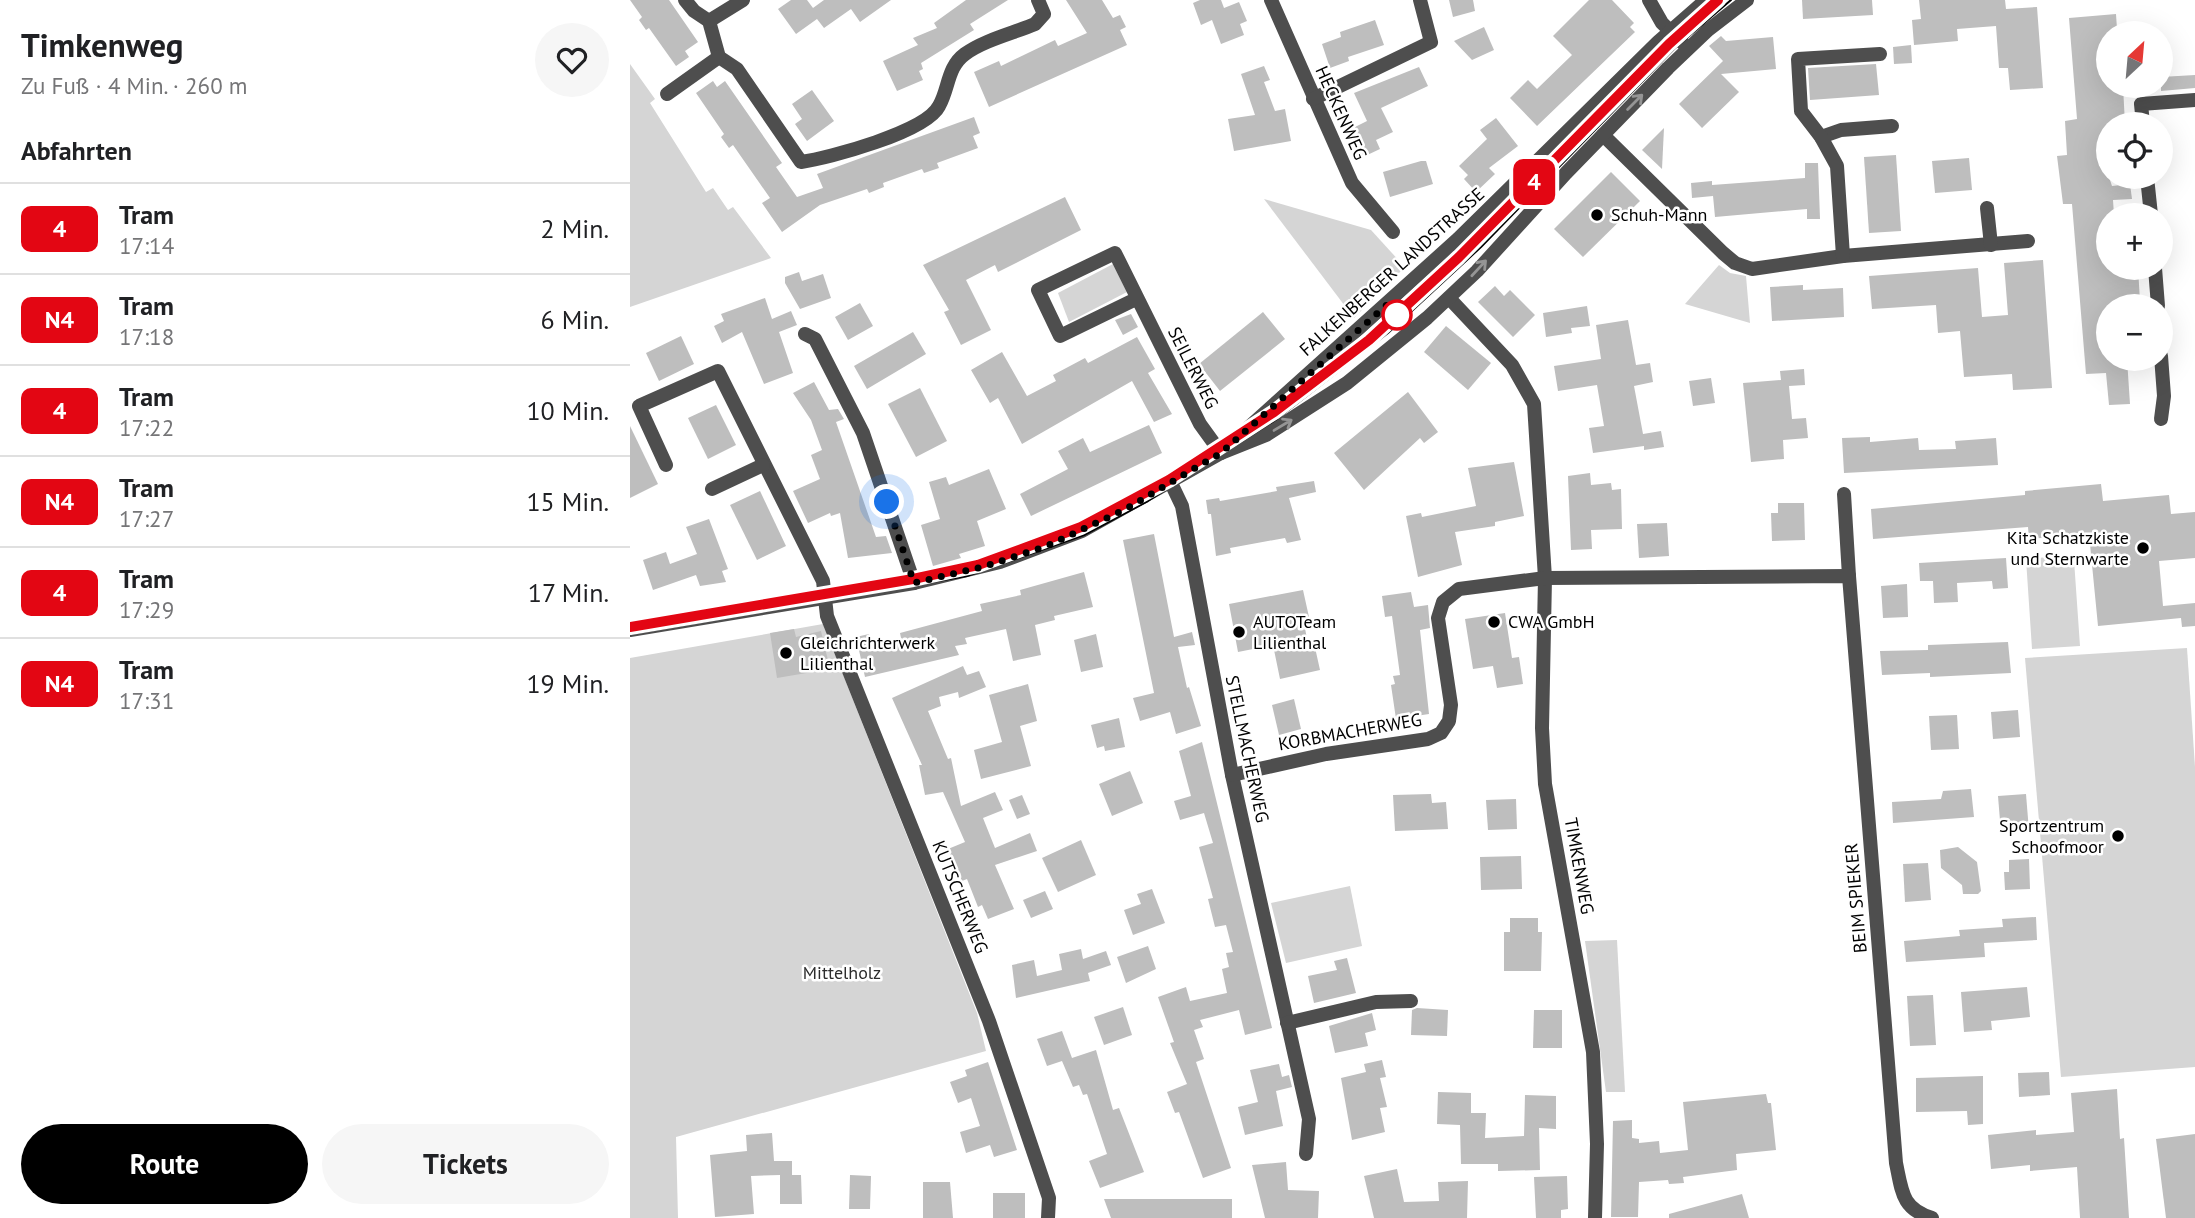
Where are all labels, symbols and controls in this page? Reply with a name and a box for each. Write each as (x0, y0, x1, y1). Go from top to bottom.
north arrow (2096, 21, 2174, 98)
map controls (2096, 21, 2173, 371)
text: Timkenweg (21, 23, 184, 66)
button: heart (535, 23, 609, 97)
street label: HECKENWEG (1311, 62, 1372, 163)
text: Zu Fuß · 4 Min. · 260 m (21, 71, 247, 100)
one-way arrow (1626, 94, 1643, 111)
button: locate (2096, 112, 2173, 189)
text: Abfahrten (21, 134, 132, 167)
line badge: 4 (1511, 159, 1557, 205)
text: 4 (1527, 166, 1541, 197)
street label: FALKENBERGER LANDSTRASSE (1294, 182, 1489, 361)
text: Tram (119, 198, 174, 231)
place label: Schuh-Mann (1611, 203, 1707, 226)
button: + (2096, 203, 2173, 280)
marker: Schuh-Mann (1589, 207, 1605, 223)
text: 2 Min. (541, 212, 609, 245)
text: 4 (53, 213, 66, 244)
text: 17:14 (119, 231, 174, 260)
one-way arrow (1471, 260, 1488, 277)
text: Tram (119, 289, 174, 322)
button: − (2096, 294, 2173, 371)
unlabelled marker (1382, 300, 1412, 330)
text: 6 Min. (541, 303, 609, 336)
text: N4 (45, 304, 74, 335)
text: 17:18 (119, 322, 174, 351)
street label: SEILERWEG (1163, 323, 1224, 413)
text: Tram (119, 380, 174, 413)
text: 10 Min. (526, 394, 609, 427)
text: 4 (53, 395, 66, 426)
text: 17:22 (119, 413, 174, 442)
one-way arrow (1273, 417, 1292, 432)
text: Tram (119, 471, 174, 504)
your location (869, 484, 904, 519)
text: 15 Min. (526, 485, 609, 518)
text: N4 (45, 486, 74, 517)
text: 17:27 (119, 504, 174, 533)
place label: Kita Schatzkiste und Sternwarte (2007, 526, 2129, 570)
marker: Kita Schatzkiste und Sternwarte (2135, 540, 2151, 556)
text: Tram (119, 562, 174, 595)
text: 17 Min. (528, 576, 609, 609)
text: 4 (53, 577, 66, 608)
text: 17:29 (119, 595, 174, 624)
place label: AUTOTeam Lilienthal (1253, 610, 1336, 654)
place label: CWA GmbH (1508, 610, 1595, 633)
marker: CWA GmbH (1486, 614, 1502, 630)
marker: AUTOTeam Lilienthal (1231, 624, 1247, 640)
place label: Gleichrichterwerk Lilienthal (800, 631, 936, 675)
marker: Gleichrichterwerk Lilienthal (778, 645, 794, 661)
text: Tram (119, 653, 174, 686)
text: 19 Min. (526, 667, 609, 700)
text: N4 (45, 668, 74, 699)
street label: STELLMACHERWEG (1221, 673, 1274, 825)
text: 17:31 (119, 686, 174, 715)
street label: KORBMACHERWEG (1276, 708, 1424, 755)
place label: Sportzentrum Schoofmoor (1999, 814, 2104, 858)
street label: TIMKENWEG (1560, 816, 1599, 916)
marker: Sportzentrum Schoofmoor (2110, 828, 2126, 844)
street label: KUTSCHERWEG (927, 837, 994, 957)
street label: BEIM SPIEKER (1839, 842, 1872, 954)
park label: Mittelholz (803, 961, 881, 984)
button: Route (21, 1124, 308, 1204)
button: Tickets (322, 1124, 609, 1204)

